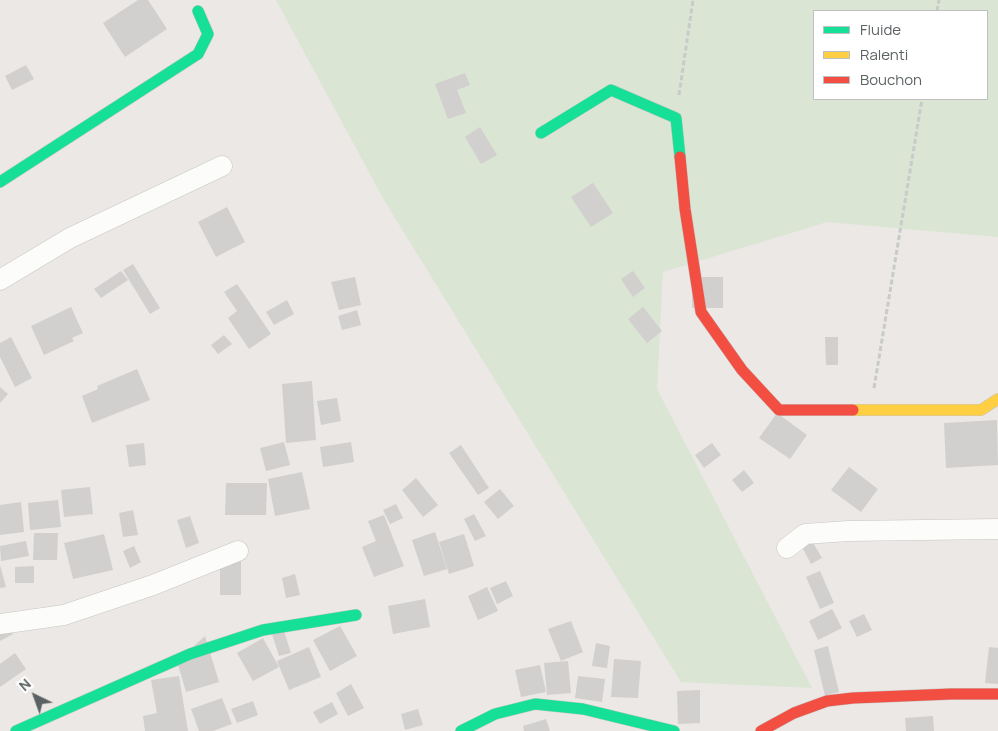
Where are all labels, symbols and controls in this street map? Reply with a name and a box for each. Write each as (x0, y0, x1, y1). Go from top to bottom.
legend (813, 10, 988, 100)
text: Fluide (860, 19, 901, 40)
text: Ralenti (860, 44, 908, 65)
text: Bouchon (860, 69, 922, 90)
north arrow (10, 671, 60, 721)
text: N (15, 674, 35, 695)

